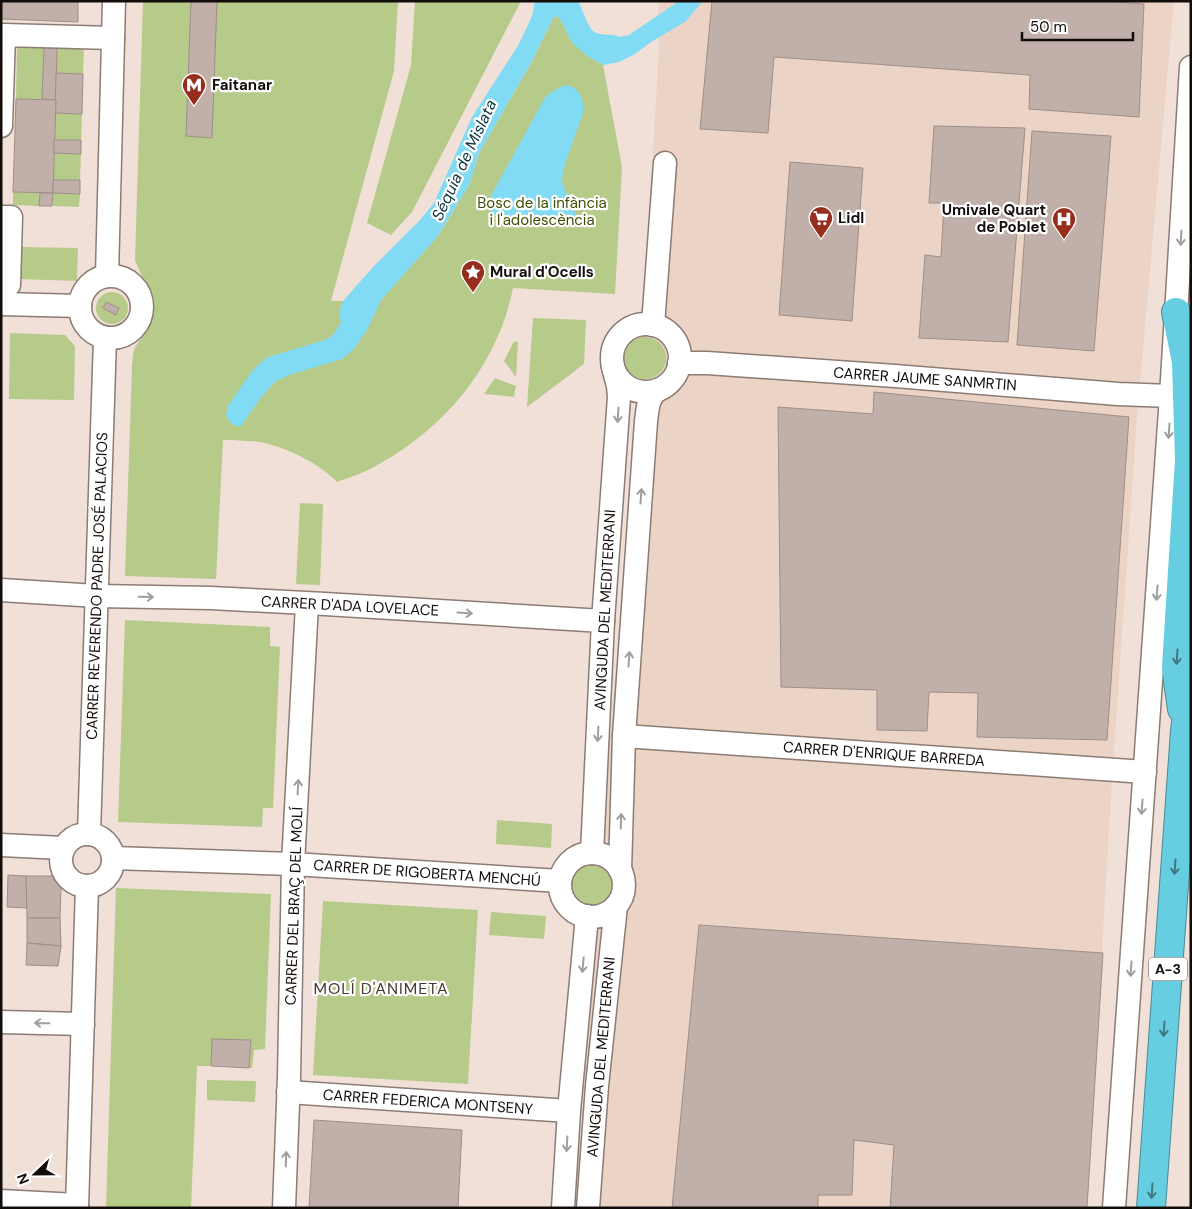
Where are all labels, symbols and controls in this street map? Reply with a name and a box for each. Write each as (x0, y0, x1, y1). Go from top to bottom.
scale bar (1022, 10, 1133, 42)
text: 50 m (1030, 17, 1067, 37)
metro station icon: Faitanar (181, 72, 207, 106)
place label: Faitanar (212, 75, 272, 95)
water label: Séquia de Mislata (427, 96, 501, 224)
park label: Bosc de la infància i l'adolescència (477, 193, 607, 230)
place label: Umivale Quart de Poblet (942, 200, 1046, 237)
supermarket icon: Lidl (808, 205, 834, 239)
hospital icon: Umivale Quart de Poblet (1051, 206, 1077, 240)
place label: Lidl (838, 208, 864, 228)
one-way arrow (1176, 230, 1185, 246)
place icon: Mural d'Ocells (460, 259, 486, 293)
place label: Mural d'Ocells (490, 262, 594, 282)
street label: CARRER JAUME SANMRTIN (833, 363, 1017, 395)
one-way arrow (613, 407, 622, 423)
one-way arrow (1164, 422, 1173, 438)
street label: CARRER REVERENDO PADRE JOSÉ PALACIOS (82, 432, 112, 740)
one-way arrow (636, 489, 645, 505)
street label: AVINGUDA DEL MEDITERRANI (590, 509, 620, 711)
one-way arrow (1153, 585, 1162, 601)
street label: CARRER D'ADA LOVELACE (261, 591, 439, 621)
one-way arrow (137, 592, 153, 602)
one-way arrow (457, 608, 473, 618)
one-way arrow (1172, 649, 1181, 665)
one-way arrow (625, 651, 634, 667)
one-way arrow (593, 726, 602, 742)
street label: CARRER D'ENRIQUE BARREDA (782, 737, 986, 771)
one-way arrow (293, 779, 302, 795)
one-way arrow (1138, 799, 1147, 815)
street label: CARRER DEL BRAÇ DEL MOLÍ (281, 806, 307, 1006)
one-way arrow (617, 813, 626, 829)
street label: CARRER DE RIGOBERTA MENCHÚ (313, 855, 541, 891)
one-way arrow (1170, 859, 1180, 875)
street label: AVINGUDA DEL MEDITERRANI (582, 956, 620, 1158)
one-way arrow (578, 957, 587, 973)
road number: A-3 (1149, 958, 1187, 981)
one-way arrow (1126, 961, 1135, 977)
district label: MOLÍ D'ANIMETA (313, 978, 449, 999)
one-way arrow (34, 1019, 50, 1028)
one-way arrow (1159, 1021, 1168, 1037)
street label: CARRER FEDERICA MONTSENY (322, 1085, 534, 1119)
one-way arrow (562, 1136, 571, 1152)
north arrow (10, 1149, 60, 1199)
one-way arrow (281, 1151, 290, 1167)
text: N (13, 1171, 33, 1187)
one-way arrow (1148, 1183, 1157, 1199)

